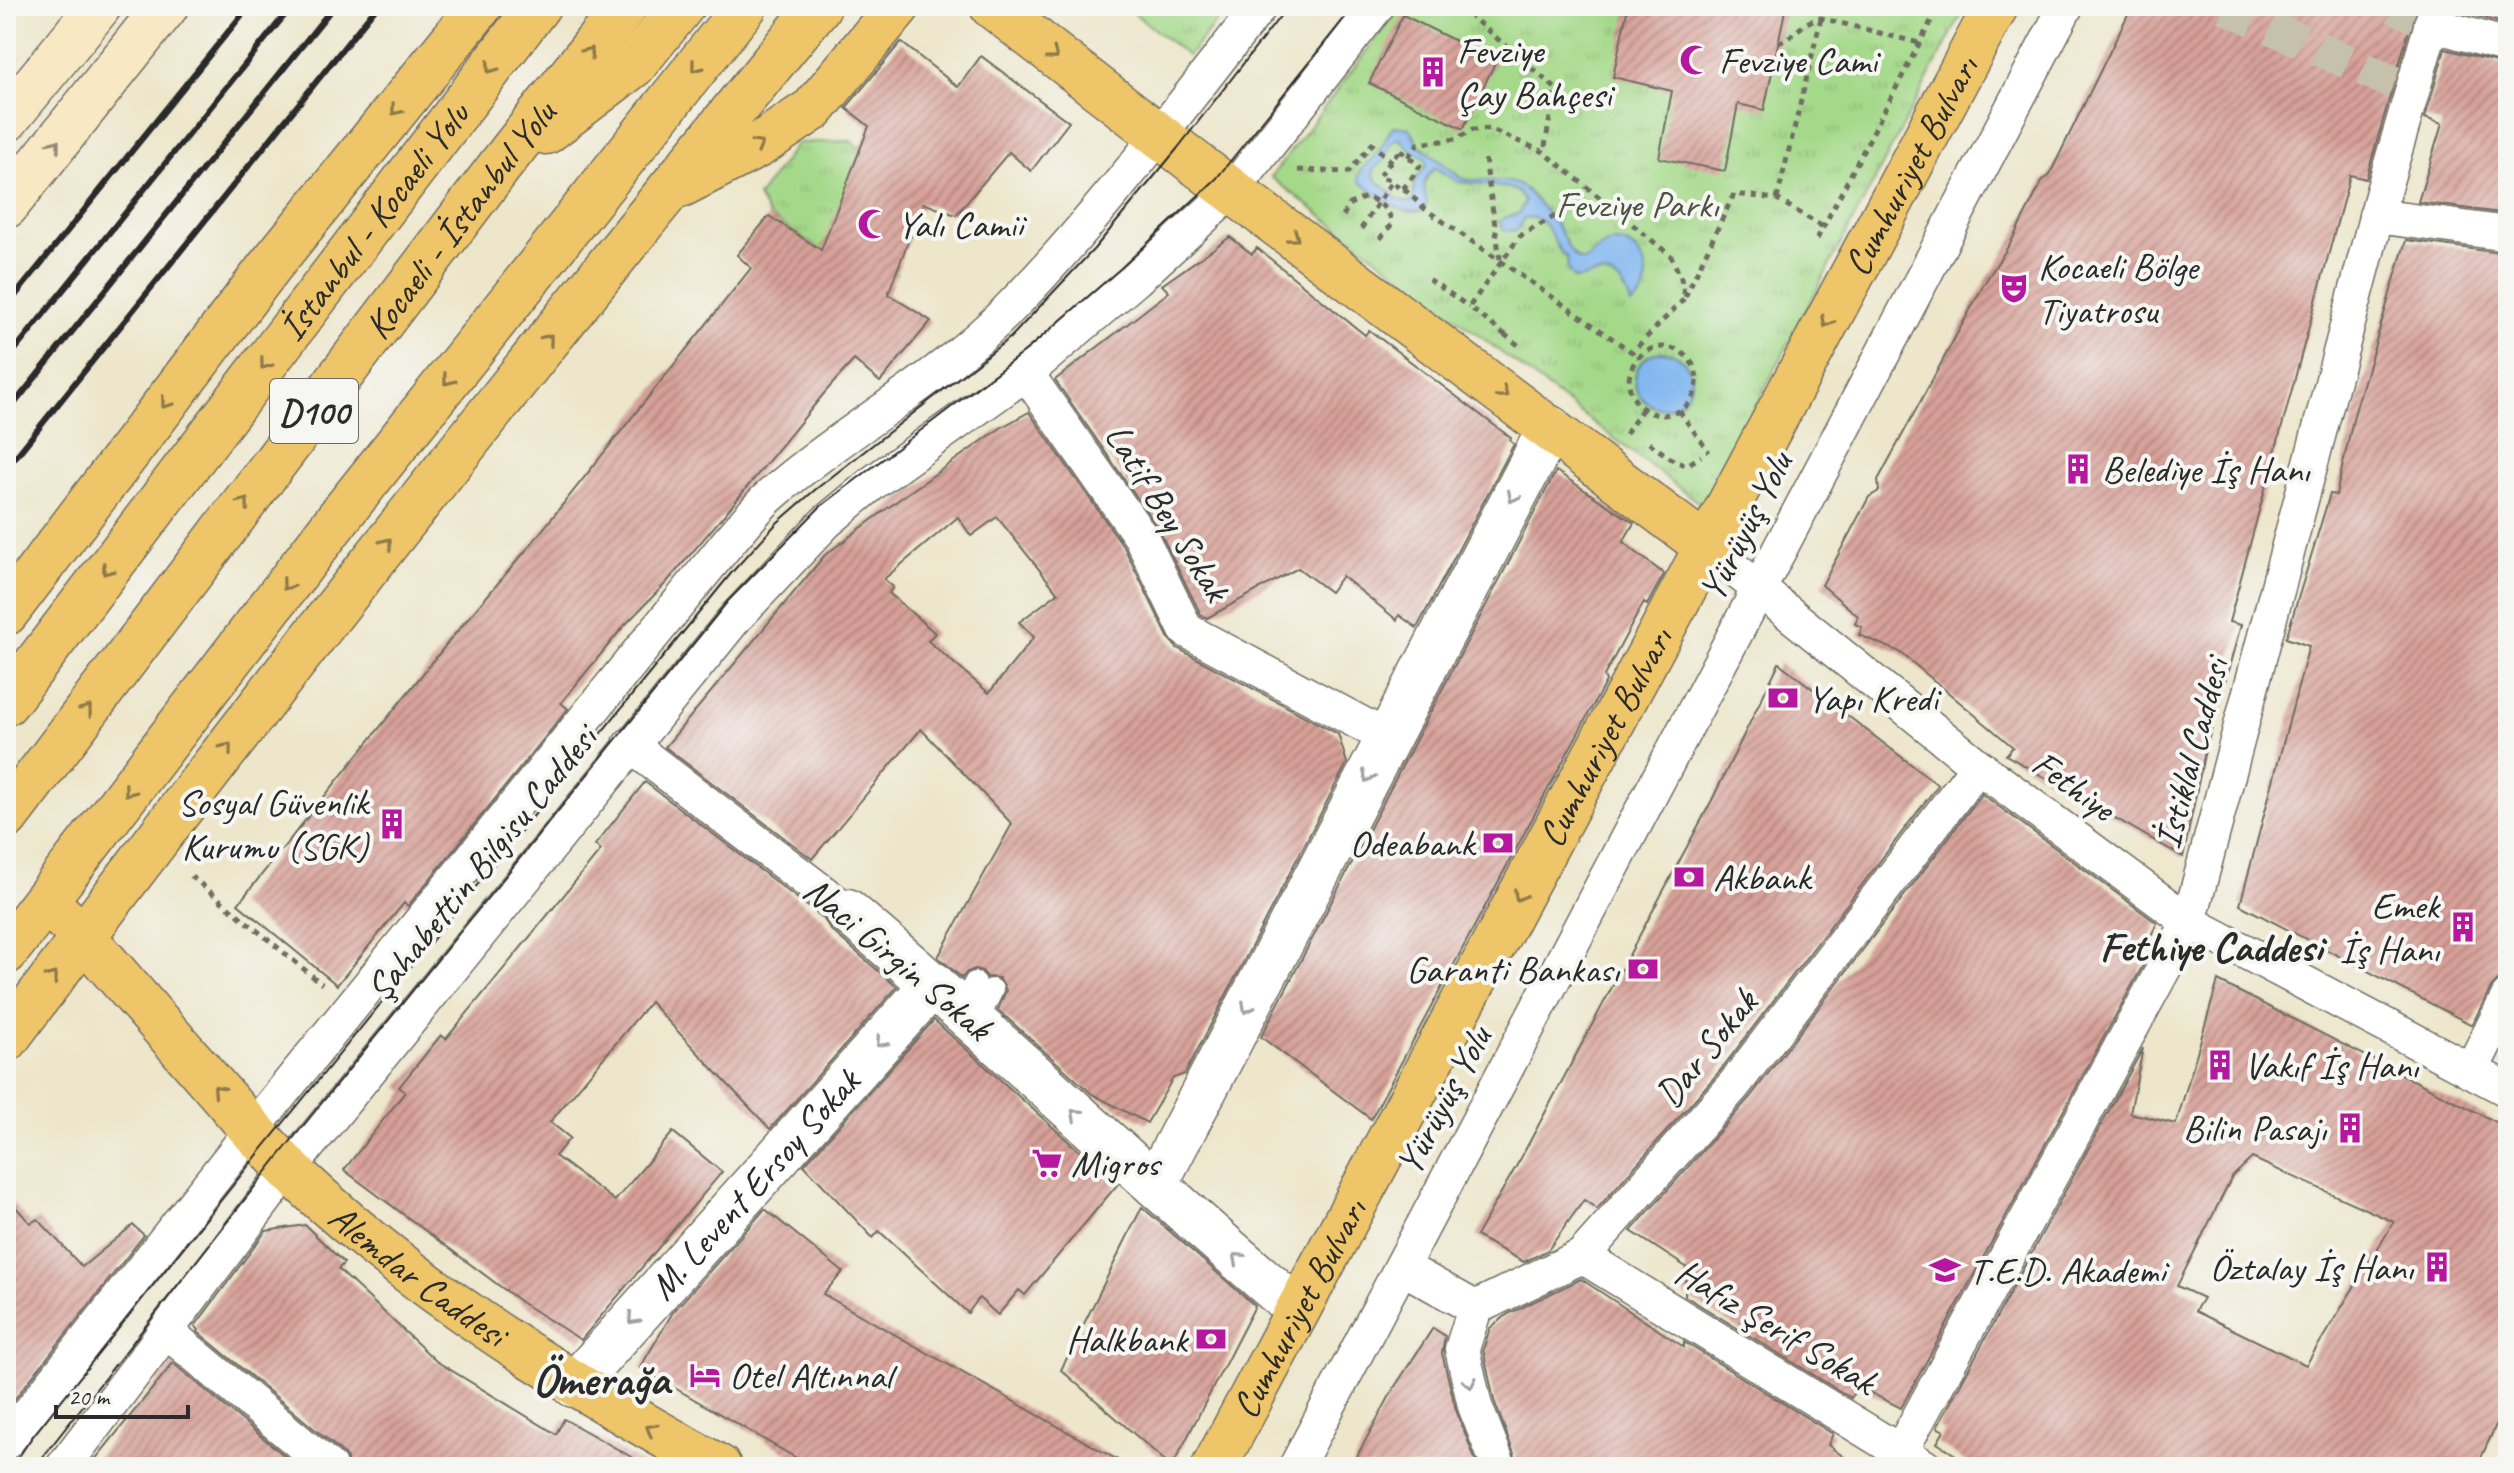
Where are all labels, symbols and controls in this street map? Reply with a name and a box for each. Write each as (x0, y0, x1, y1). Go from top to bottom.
place label: Fevziye Çay Bahçesi (1457, 27, 1615, 118)
place label: Fevziye Cami (1719, 37, 1881, 84)
mosque icon: Fevziye Cami (1678, 43, 1712, 77)
one-way arrow (1044, 45, 1059, 59)
one-way arrow (580, 46, 594, 61)
street label: Cumhuriyet Bulvarı (1833, 47, 1990, 284)
building icon: Fevziye Çay Bahçesi (1416, 55, 1450, 89)
one-way arrow (692, 58, 706, 73)
one-way arrow (486, 59, 500, 74)
street label: Kocaeli - İstanbul Yolu (354, 90, 567, 348)
street label: İstanbul - Kocaeli Yolu (268, 92, 481, 350)
one-way arrow (391, 101, 405, 116)
one-way arrow (749, 139, 764, 155)
one-way arrow (45, 140, 60, 154)
park label: Fevziye Parkı (1556, 181, 1720, 228)
place label: Yalı Camii (897, 201, 1028, 248)
mosque icon: Yalı Camii (856, 207, 890, 241)
one-way arrow (1286, 228, 1300, 242)
place label: Kocaeli Bölge Tiyatrosu (2038, 243, 2200, 334)
theatre icon: Kocaeli Bölge Tiyatrosu (1997, 271, 2031, 305)
one-way arrow (1822, 313, 1837, 328)
one-way arrow (538, 333, 552, 348)
one-way arrow (260, 355, 274, 369)
one-way arrow (443, 371, 457, 386)
road number: D100 (270, 379, 358, 443)
one-way arrow (1494, 383, 1509, 397)
one-way arrow (161, 394, 175, 409)
street label: Latif Bey Sokak (1095, 415, 1242, 612)
street label: Yürüyüş Yolu (1688, 441, 1804, 609)
place label: Belediye İş Hanı (2102, 446, 2311, 493)
building icon: Belediye İş Hanı (2061, 452, 2095, 486)
one-way arrow (1508, 488, 1523, 503)
one-way arrow (235, 497, 249, 512)
one-way arrow (378, 537, 392, 552)
one-way arrow (103, 561, 117, 576)
one-way arrow (283, 576, 297, 591)
street label: Cumhuriyet Bulvarı (1527, 618, 1684, 855)
street label: İstiklal Caddesi (2144, 649, 2240, 853)
place label: Yapı Kredi (1807, 675, 1942, 722)
bank icon: Yapı Kredi (1766, 681, 1800, 715)
one-way arrow (77, 704, 92, 719)
street label: Şahabettin Bilgisu Caddesi (356, 713, 609, 1011)
street label: Fethiye (2023, 740, 2127, 833)
one-way arrow (218, 742, 232, 757)
one-way arrow (1362, 769, 1377, 784)
place label: Sosyal Güvenlik Kurumu (SGK) (178, 779, 371, 870)
one-way arrow (125, 783, 139, 797)
building icon: Sosyal Güvenlik Kurumu (SGK) (375, 807, 409, 841)
place label: Odeabank (1350, 820, 1477, 867)
bank icon: Odeabank (1481, 826, 1515, 860)
place label: Akbank (1713, 854, 1813, 901)
bank icon: Akbank (1672, 860, 1706, 894)
street label: Naci Girgin Sokak (794, 866, 1004, 1053)
place label: Emek İş Hanı (2339, 882, 2441, 973)
one-way arrow (1513, 888, 1529, 902)
building icon: Emek İş Hanı (2446, 910, 2480, 944)
district label: Fethiye Caddesi (2100, 921, 2328, 974)
place label: Garanti Bankası (1406, 946, 1621, 993)
bank icon: Garanti Bankası (1626, 952, 1660, 986)
one-way arrow (43, 971, 57, 986)
street label: Dar Sokak (1645, 978, 1770, 1116)
one-way arrow (1242, 999, 1257, 1014)
street label: Yürüyüş Yolu (1385, 1016, 1503, 1182)
one-way arrow (876, 1033, 890, 1047)
place label: Vakıf İş Hanı (2244, 1042, 2420, 1089)
building icon: Vakıf İş Hanı (2203, 1048, 2237, 1082)
street label: M. Levent Ersoy Sokak (639, 1057, 871, 1309)
one-way arrow (213, 1085, 227, 1100)
place label: Bilin Pasajı (2183, 1105, 2328, 1152)
one-way arrow (1071, 1108, 1085, 1123)
building icon: Bilin Pasajı (2333, 1111, 2367, 1145)
place label: Migros (1071, 1140, 1162, 1187)
supermarket icon: Migros (1030, 1146, 1064, 1180)
street label: Cumhuriyet Bulvarı (1222, 1189, 1378, 1426)
street label: Alemdar Caddesi (319, 1194, 518, 1360)
place label: Öztalay İş Hanı (2210, 1244, 2415, 1291)
place label: T.E.D. Akademi (1969, 1247, 2170, 1294)
street label: Hafız Şerif Sokak (1667, 1248, 1887, 1406)
building icon: Öztalay İş Hanı (2420, 1250, 2454, 1284)
one-way arrow (1233, 1253, 1248, 1268)
school or university icon: T.E.D. Akademi (1928, 1253, 1962, 1287)
one-way arrow (629, 1310, 643, 1325)
place label: Halkbank (1066, 1316, 1189, 1363)
bank icon: Halkbank (1194, 1322, 1228, 1356)
district label: Ömerağa (533, 1351, 673, 1409)
place label: Otel Altınnal (729, 1352, 898, 1399)
hotel icon: Otel Altınnal (688, 1358, 722, 1392)
scale bar (56, 1369, 188, 1419)
one-way arrow (1461, 1376, 1478, 1389)
text: 20 m (68, 1382, 111, 1412)
one-way arrow (645, 1424, 659, 1439)

